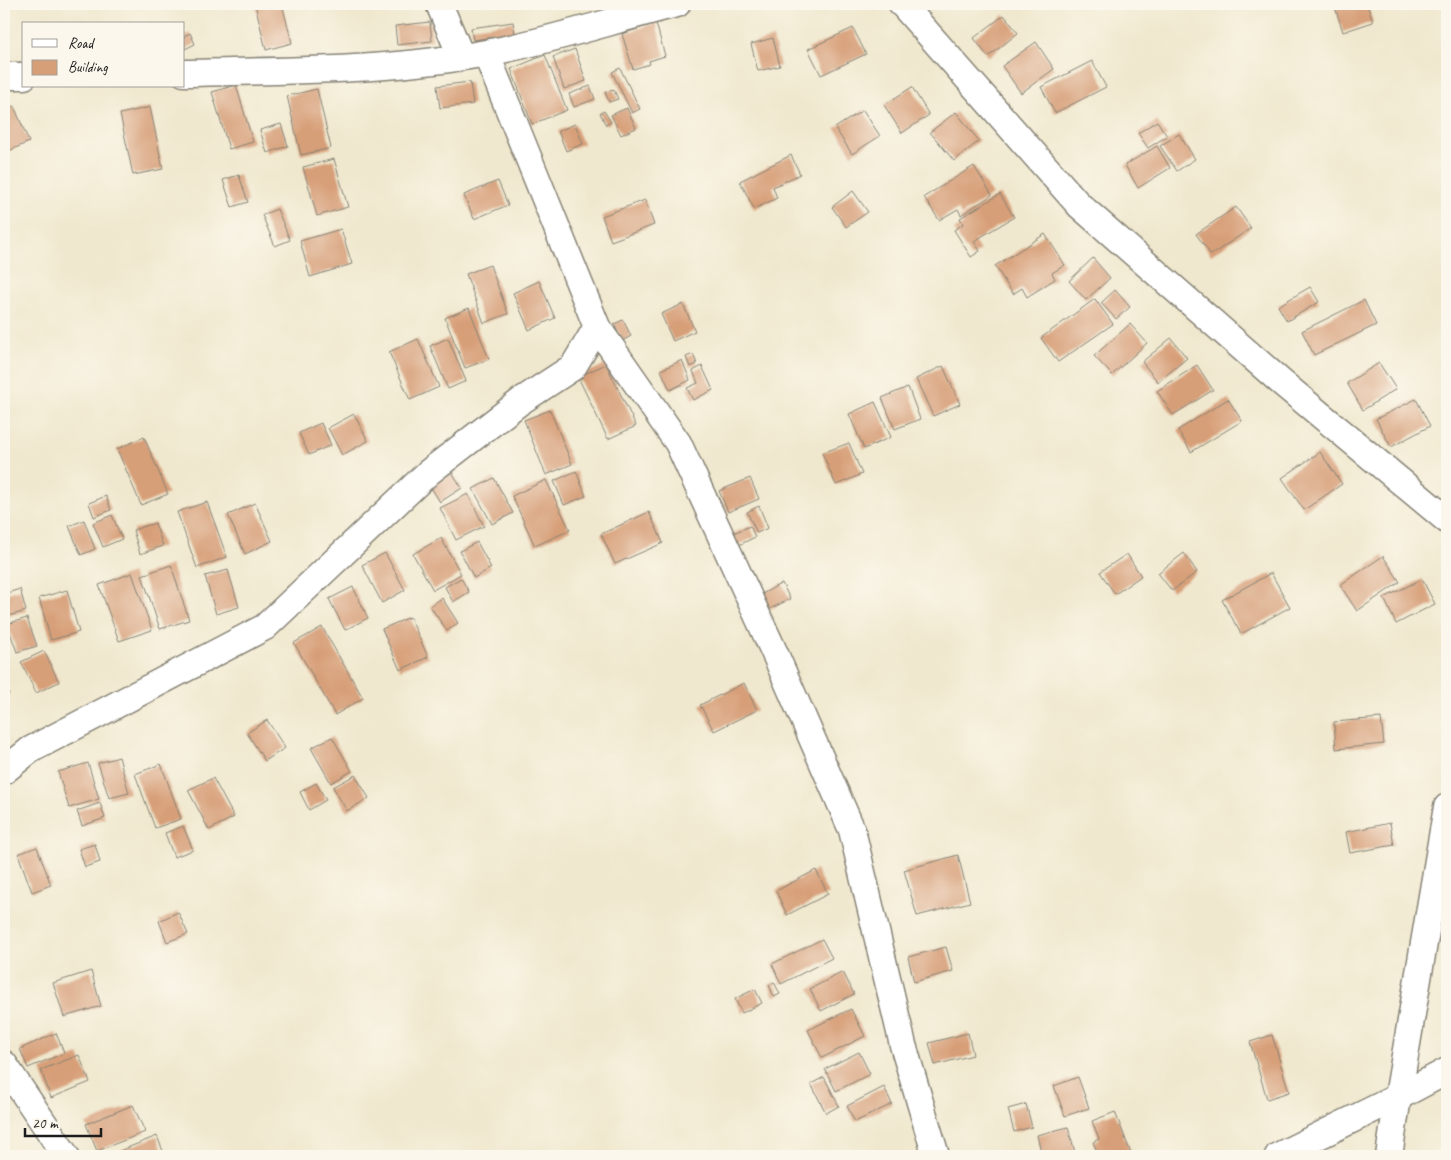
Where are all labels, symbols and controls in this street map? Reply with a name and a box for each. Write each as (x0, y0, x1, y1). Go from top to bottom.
legend (22, 22, 185, 88)
text: Road (68, 34, 95, 53)
text: Building (68, 58, 108, 77)
scale bar (25, 1105, 101, 1137)
text: 20 m (32, 1114, 59, 1133)

